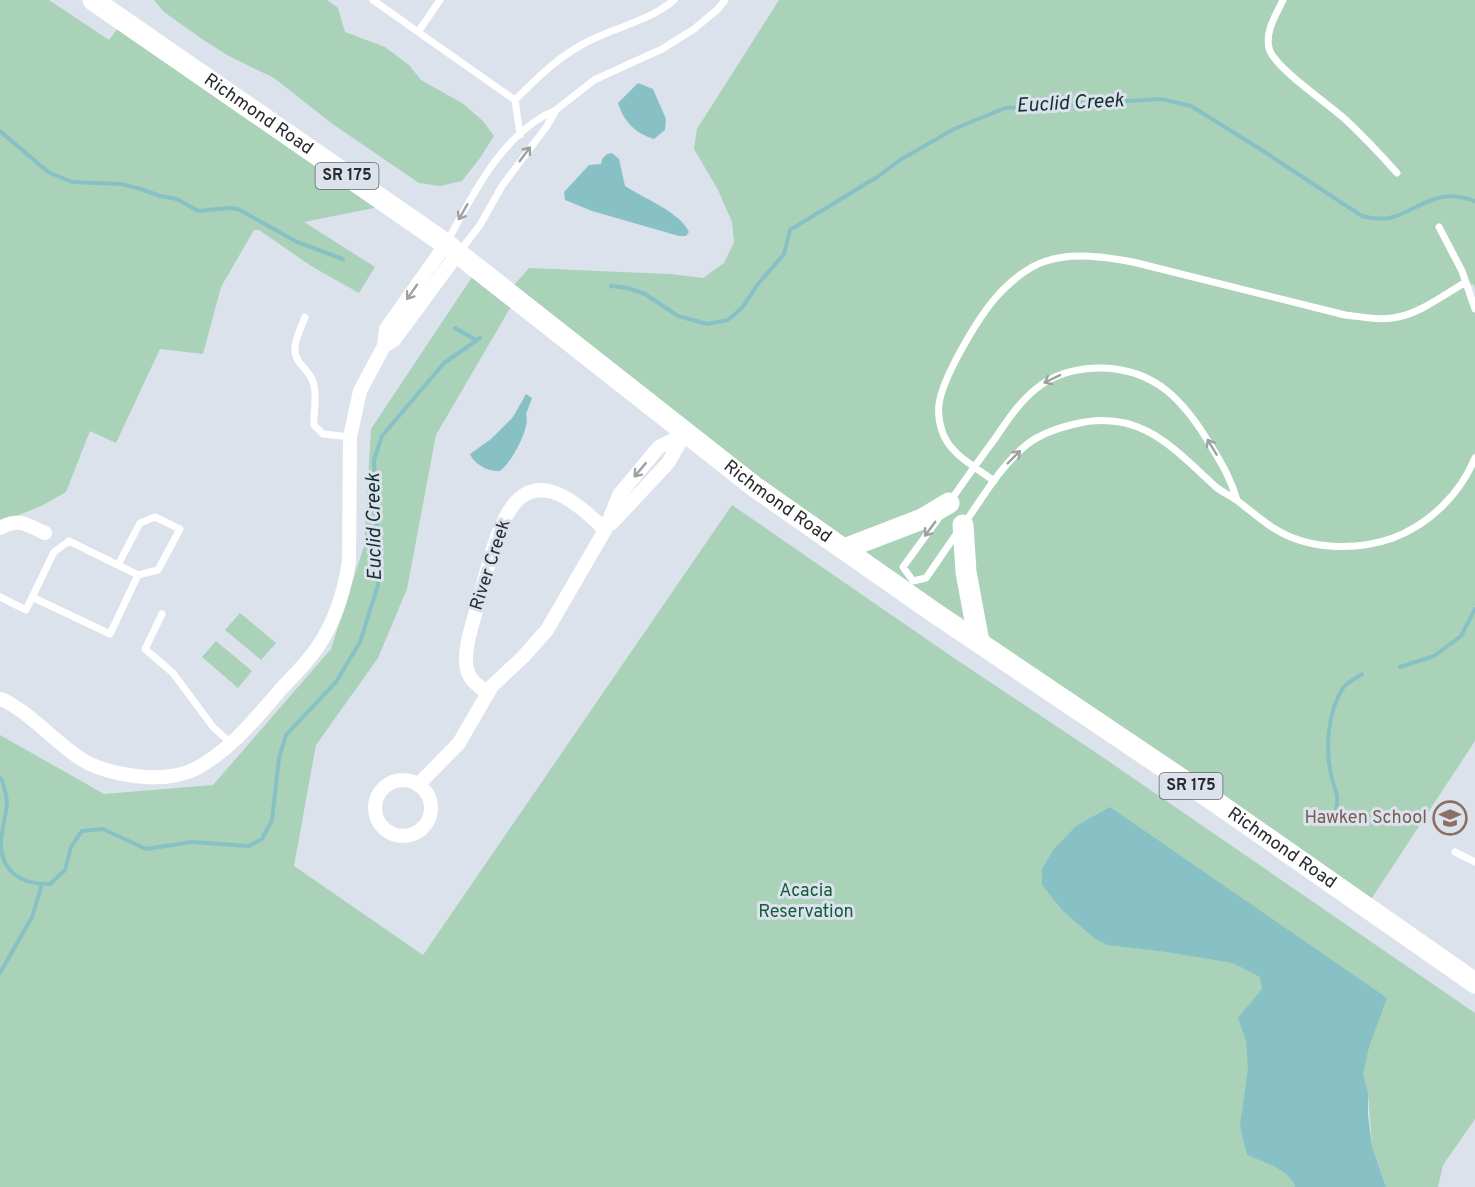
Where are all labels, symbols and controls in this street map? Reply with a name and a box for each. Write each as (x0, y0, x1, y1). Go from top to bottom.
street label: Richmond Road (199, 68, 317, 160)
water label: Euclid Creek (1016, 88, 1125, 120)
one-way arrow (518, 146, 531, 162)
road number: SR 175 (316, 163, 378, 189)
one-way arrow (457, 203, 469, 220)
one-way arrow (406, 283, 418, 299)
one-way arrow (1043, 374, 1061, 386)
one-way arrow (1205, 439, 1217, 456)
one-way arrow (1007, 449, 1021, 464)
street label: Richmond Road (719, 455, 836, 548)
one-way arrow (634, 461, 647, 477)
water label: Euclid Creek (361, 472, 389, 581)
street label: River Creek (466, 517, 516, 613)
one-way arrow (924, 521, 936, 537)
road number: SR 175 (1160, 773, 1222, 799)
school or university icon: Hawken School (1432, 800, 1468, 836)
street label: Richmond Road (1223, 802, 1341, 894)
place label: Hawken School (1305, 807, 1427, 830)
park label: Acacia Reservation (758, 880, 854, 924)

